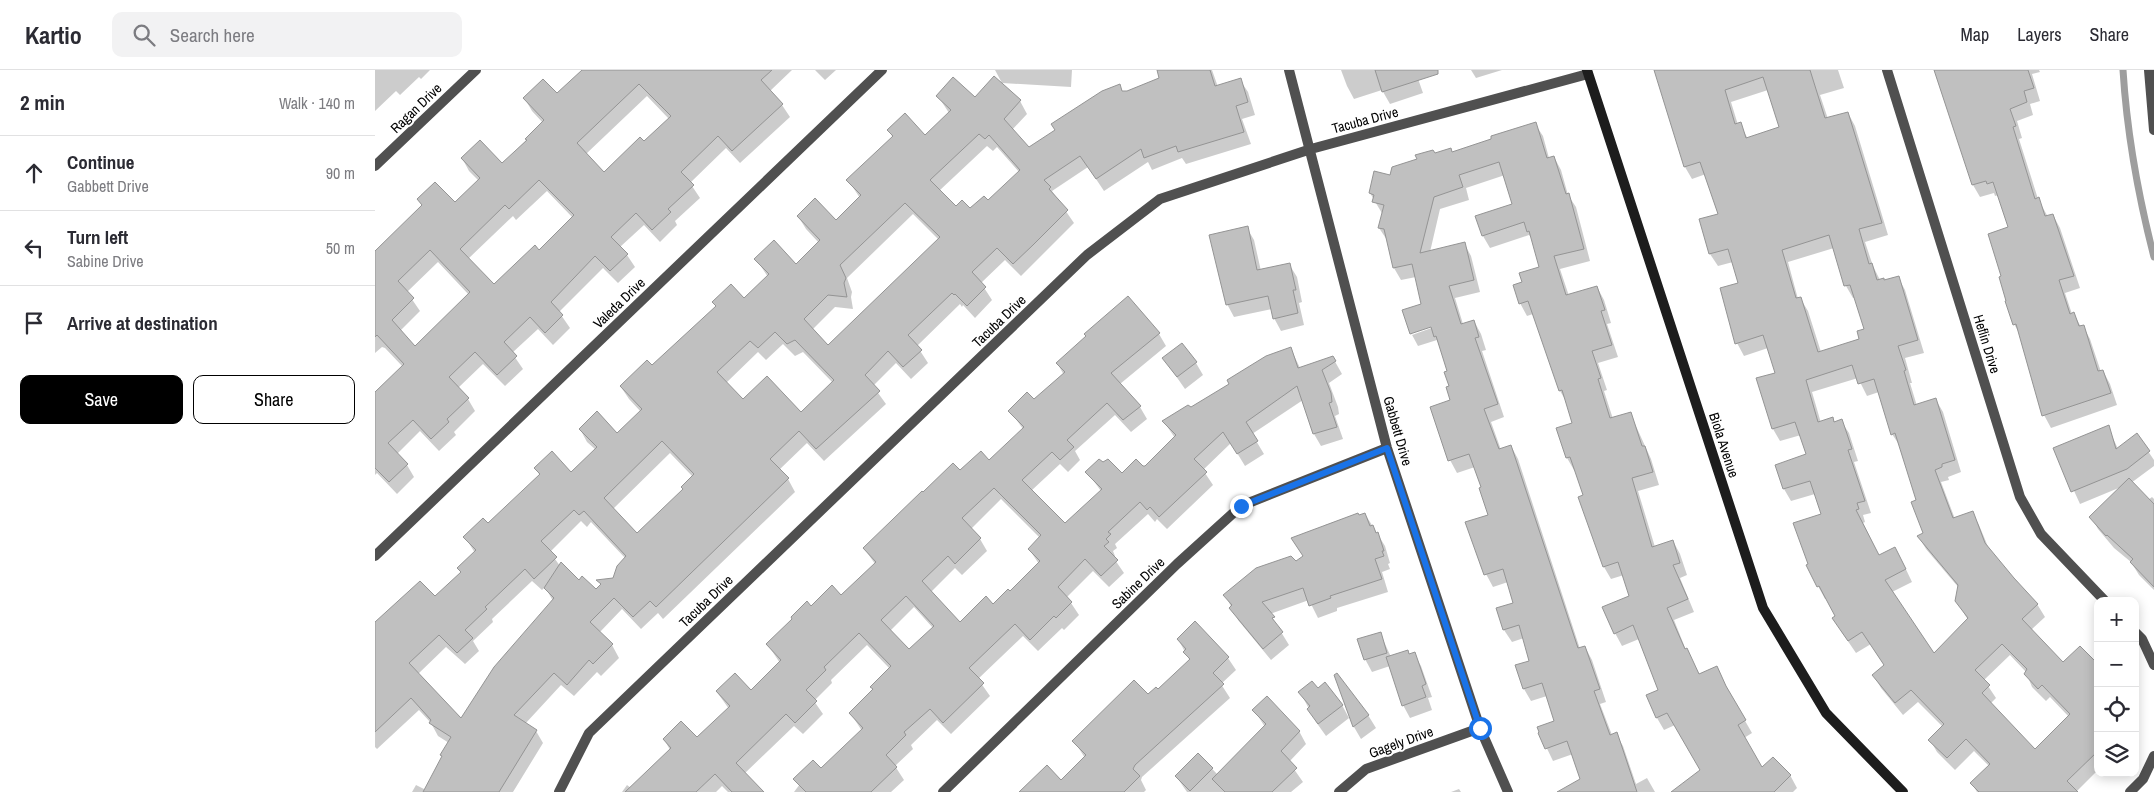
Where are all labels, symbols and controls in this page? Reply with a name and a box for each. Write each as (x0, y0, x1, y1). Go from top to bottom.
search box (112, 12, 462, 57)
text: Kartio (25, 19, 82, 51)
icon: search (130, 21, 158, 49)
text: Search here (170, 22, 255, 48)
text: Map (1961, 22, 1989, 47)
text: Layers (2017, 22, 2062, 47)
text: Share (2090, 22, 2129, 47)
street label: Ragan Drive (387, 79, 445, 137)
text: 2 min (20, 88, 65, 117)
text: Walk · 140 m (279, 92, 355, 114)
street label: Tacuba Drive (1330, 103, 1400, 137)
text: Continue (67, 149, 135, 175)
icon: ahead (20, 159, 48, 187)
text: 90 m (326, 162, 355, 184)
text: Gabbett Drive (67, 175, 149, 197)
text: Turn left (67, 224, 128, 250)
icon: left (20, 234, 48, 262)
text: 50 m (326, 237, 355, 259)
text: Sabine Drive (67, 250, 144, 272)
street label: Valeda Drive (589, 274, 649, 332)
street label: Tacuba Drive (968, 291, 1030, 351)
icon: arrive (20, 309, 48, 337)
text: Arrive at destination (67, 310, 218, 336)
street label: Heflin Drive (1970, 312, 2004, 376)
button: Save (20, 375, 183, 424)
button: Share (193, 375, 355, 424)
street label: Gabbett Drive (1379, 394, 1417, 468)
street label: Biola Avenue (1705, 410, 1743, 480)
route end (1230, 495, 1253, 518)
street label: Sabine Drive (1108, 553, 1168, 613)
street label: Tacuba Drive (675, 571, 737, 631)
map controls (2094, 597, 2139, 777)
button: + (2094, 597, 2139, 642)
button: − (2094, 642, 2139, 687)
button: locate (2094, 687, 2139, 732)
route start (1469, 717, 1492, 740)
street label: Gagely Drive (1366, 722, 1436, 762)
button: layers (2094, 732, 2139, 777)

